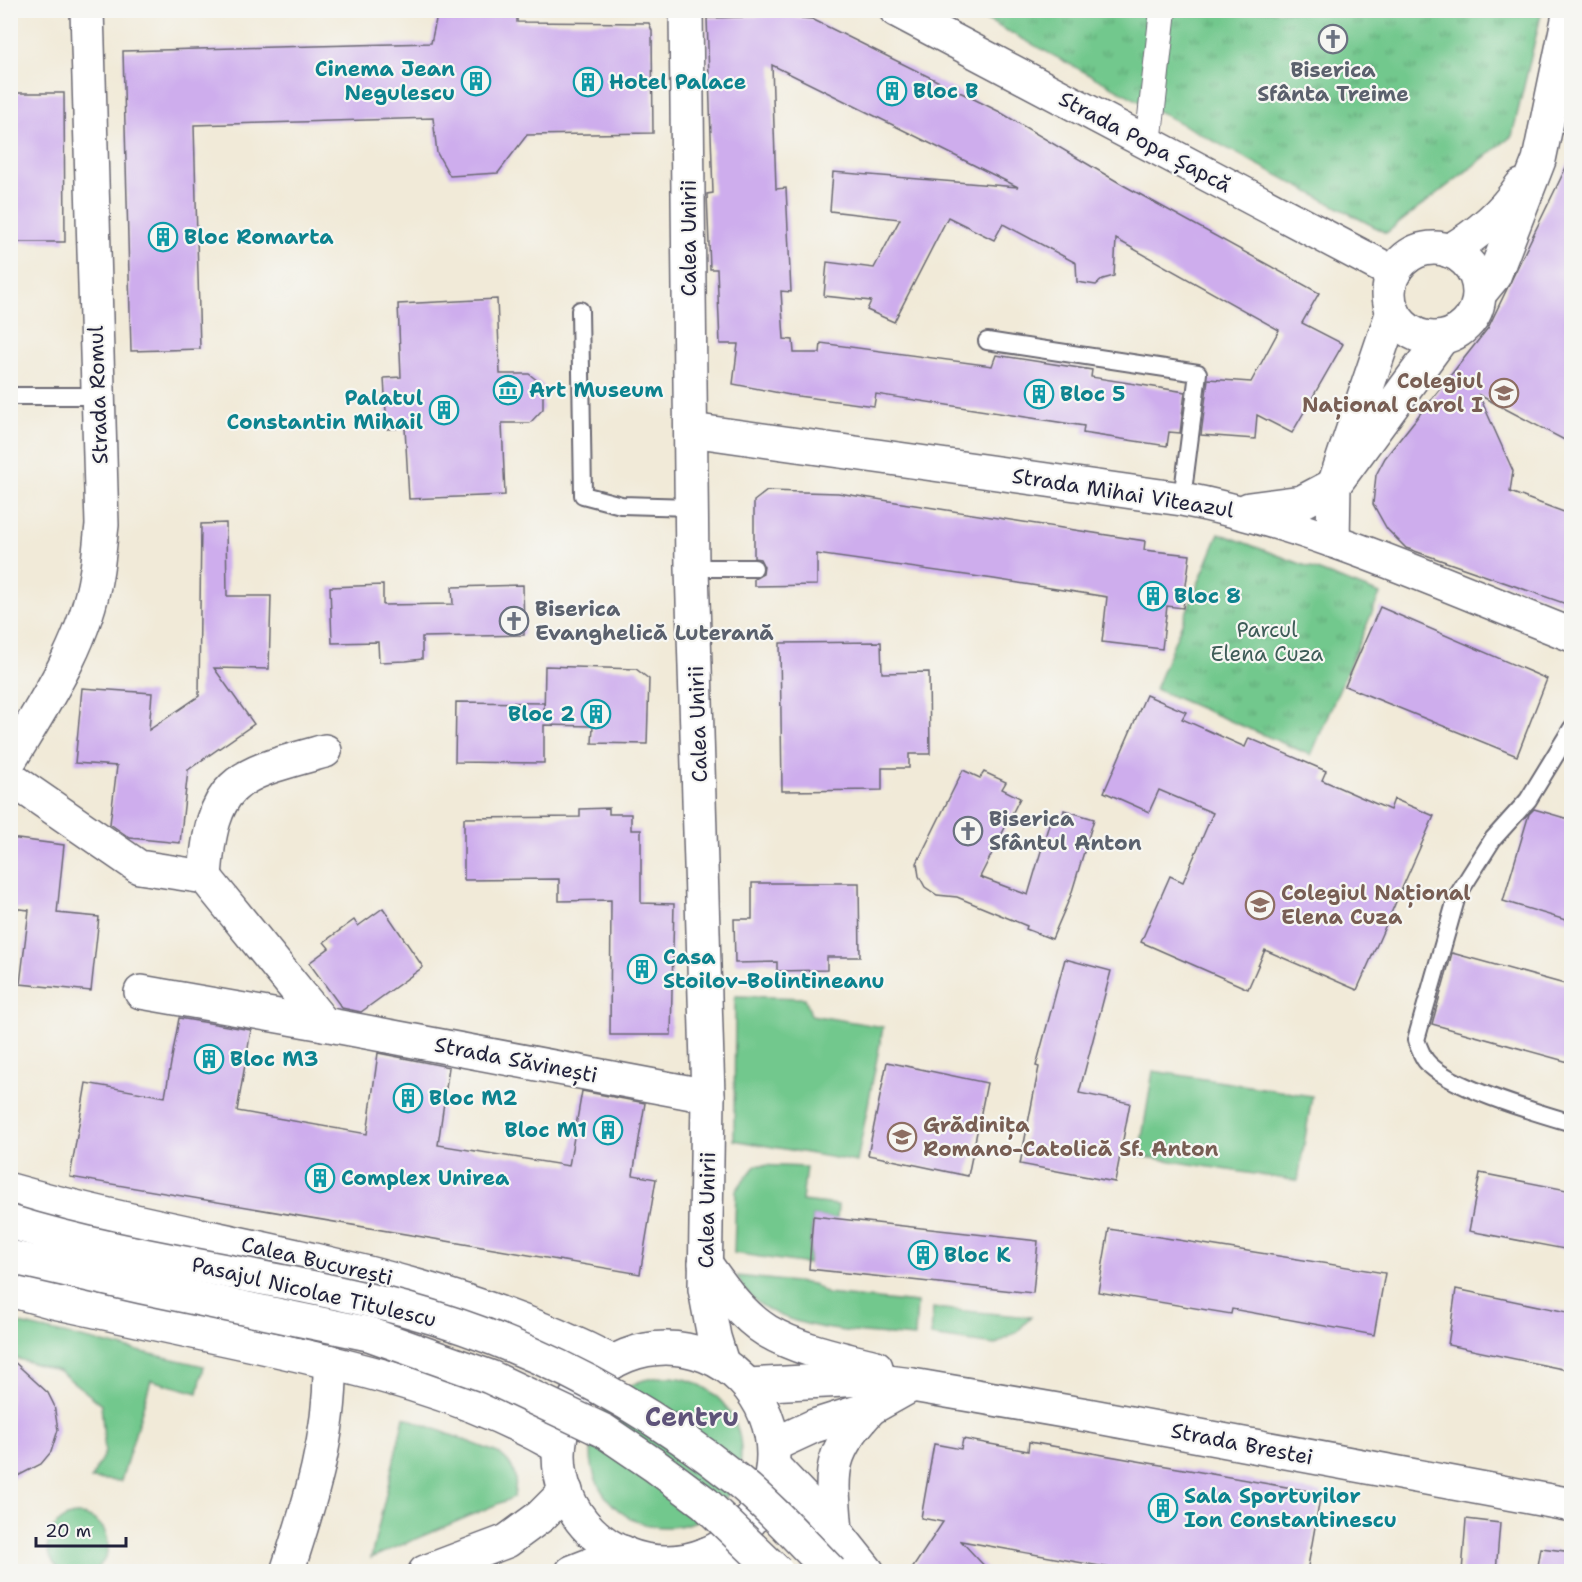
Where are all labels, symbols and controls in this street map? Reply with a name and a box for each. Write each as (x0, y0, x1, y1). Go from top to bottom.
church icon: Biserica Sfânta Treime (1317, 23, 1349, 55)
place label: Cinema Jean Negulescu (315, 55, 455, 107)
place label: Biserica Sfânta Treime (1257, 56, 1409, 108)
building icon: Cinema Jean Negulescu (460, 65, 492, 97)
building icon: Hotel Palace (572, 66, 604, 98)
place label: Hotel Palace (609, 68, 746, 96)
building icon: Bloc B (876, 75, 908, 107)
place label: Bloc B (913, 77, 978, 105)
street label: Strada Popa Șapcă (1054, 85, 1236, 200)
street label: Calea Unirii (675, 180, 703, 296)
building icon: Bloc Romarta (147, 221, 179, 253)
place label: Bloc Romarta (184, 223, 334, 251)
street label: Strada Romul (82, 325, 114, 465)
place label: Colegiul Național Carol I (1302, 367, 1483, 420)
museum icon: Art Museum (492, 374, 524, 406)
place label: Art Museum (529, 376, 663, 404)
school or university icon: Colegiul Național Carol I (1488, 377, 1520, 409)
building icon: Bloc 5 (1023, 378, 1055, 410)
place label: Bloc 5 (1060, 380, 1125, 408)
place label: Palatul Constantin Mihail (227, 384, 423, 436)
building icon: Palatul Constantin Mihail (428, 394, 460, 426)
street label: Strada Mihai Viteazul (1010, 462, 1236, 524)
building icon: Bloc 8 (1137, 580, 1169, 612)
place label: Bloc 8 (1174, 582, 1241, 610)
place label: Biserica Evanghelică Luterană (535, 595, 774, 647)
church icon: Biserica Evanghelică Luterană (498, 605, 530, 637)
park label: Parcul Elena Cuza (1211, 616, 1323, 668)
street label: Calea Unirii (682, 665, 714, 783)
building icon: Bloc 2 (580, 698, 612, 730)
place label: Bloc 2 (508, 700, 575, 728)
place label: Biserica Sfântul Anton (989, 805, 1142, 857)
church icon: Biserica Sfântul Anton (952, 815, 984, 847)
place label: Colegiul Național Elena Cuza (1281, 879, 1471, 931)
school or university icon: Colegiul Național Elena Cuza (1244, 889, 1276, 921)
place label: Casa Stoilov-Bolintineanu (663, 943, 885, 995)
building icon: Casa Stoilov-Bolintineanu (626, 953, 658, 985)
street label: Strada Săvinești (432, 1030, 600, 1090)
building icon: Bloc M3 (193, 1043, 225, 1075)
place label: Bloc M3 (230, 1045, 318, 1073)
building icon: Bloc M2 (392, 1082, 424, 1114)
place label: Bloc M2 (429, 1084, 518, 1112)
place label: Grădinița Romano-Catolică Sf. Anton (923, 1111, 1219, 1163)
building icon: Bloc M1 (592, 1114, 624, 1146)
place label: Bloc M1 (505, 1116, 587, 1144)
school or university icon: Grădinița Romano-Catolică Sf. Anton (886, 1121, 918, 1153)
street label: Calea Unirii (692, 1151, 722, 1269)
building icon: Complex Unirea (304, 1162, 336, 1194)
place label: Complex Unirea (341, 1164, 510, 1192)
street label: Calea București (238, 1230, 396, 1293)
building icon: Bloc K (907, 1239, 939, 1271)
place label: Bloc K (944, 1241, 1011, 1269)
street label: Pasajul Nicolae Titulescu (189, 1250, 439, 1334)
district label: Centru (645, 1398, 739, 1435)
street label: Strada Brestei (1169, 1417, 1315, 1471)
place label: Sala Sporturilor Ion Constantinescu (1184, 1482, 1397, 1534)
building icon: Sala Sporturilor Ion Constantinescu (1147, 1492, 1179, 1524)
scale bar (36, 1510, 126, 1548)
text: 20 m (45, 1519, 91, 1543)

